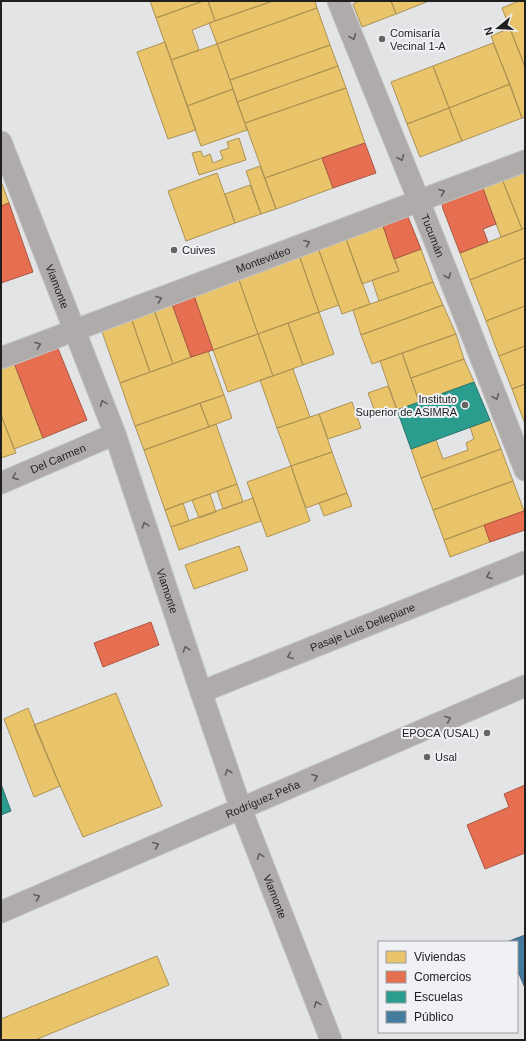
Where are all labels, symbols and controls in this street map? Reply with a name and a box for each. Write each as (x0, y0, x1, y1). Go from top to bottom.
north arrow (478, 8, 518, 48)
text: N (482, 25, 495, 37)
place label: Comisaría Vecinal 1-A (390, 27, 446, 52)
one-way arrow (348, 34, 356, 41)
marker: Comisaría Vecinal 1-A (377, 34, 387, 44)
one-way arrow (397, 154, 405, 161)
one-way arrow (438, 189, 445, 197)
street label: Tucumán (419, 212, 447, 259)
one-way arrow (303, 239, 310, 247)
place label: Cuives (182, 244, 216, 256)
street label: Montevideo (234, 244, 292, 275)
marker: Cuives (169, 245, 179, 255)
street label: Viamonte (43, 263, 71, 310)
one-way arrow (444, 273, 452, 280)
one-way arrow (156, 295, 163, 303)
one-way arrow (34, 341, 41, 349)
place label: Instituto Superior de ASIMRA (356, 393, 458, 418)
one-way arrow (492, 394, 500, 401)
one-way arrow (99, 399, 107, 406)
marker: Instituto Superior de ASIMRA (460, 400, 470, 410)
street label: Del Carmen (29, 441, 87, 476)
one-way arrow (12, 472, 19, 480)
one-way arrow (142, 522, 150, 529)
street label: Viamonte (154, 567, 180, 615)
one-way arrow (485, 572, 492, 580)
street label: Pasaje Luis Dellepiane (308, 601, 417, 654)
one-way arrow (182, 645, 191, 652)
one-way arrow (287, 652, 294, 660)
one-way arrow (444, 716, 451, 724)
place label: EPOCA (USAL) (402, 727, 479, 739)
marker: EPOCA (USAL) (482, 728, 492, 738)
place label: Usal (435, 751, 457, 763)
marker: Usal (422, 752, 432, 762)
one-way arrow (225, 768, 233, 775)
one-way arrow (312, 773, 319, 781)
street label: Rodríguez Peña (224, 778, 302, 820)
one-way arrow (152, 842, 160, 850)
one-way arrow (256, 853, 264, 860)
street label: Viamonte (261, 873, 289, 920)
one-way arrow (32, 894, 40, 902)
legend (378, 941, 518, 1033)
text: Viviendas (414, 950, 466, 964)
text: Comercios (414, 970, 471, 984)
text: Escuelas (414, 990, 463, 1004)
one-way arrow (314, 1000, 322, 1007)
text: Público (414, 1010, 454, 1024)

